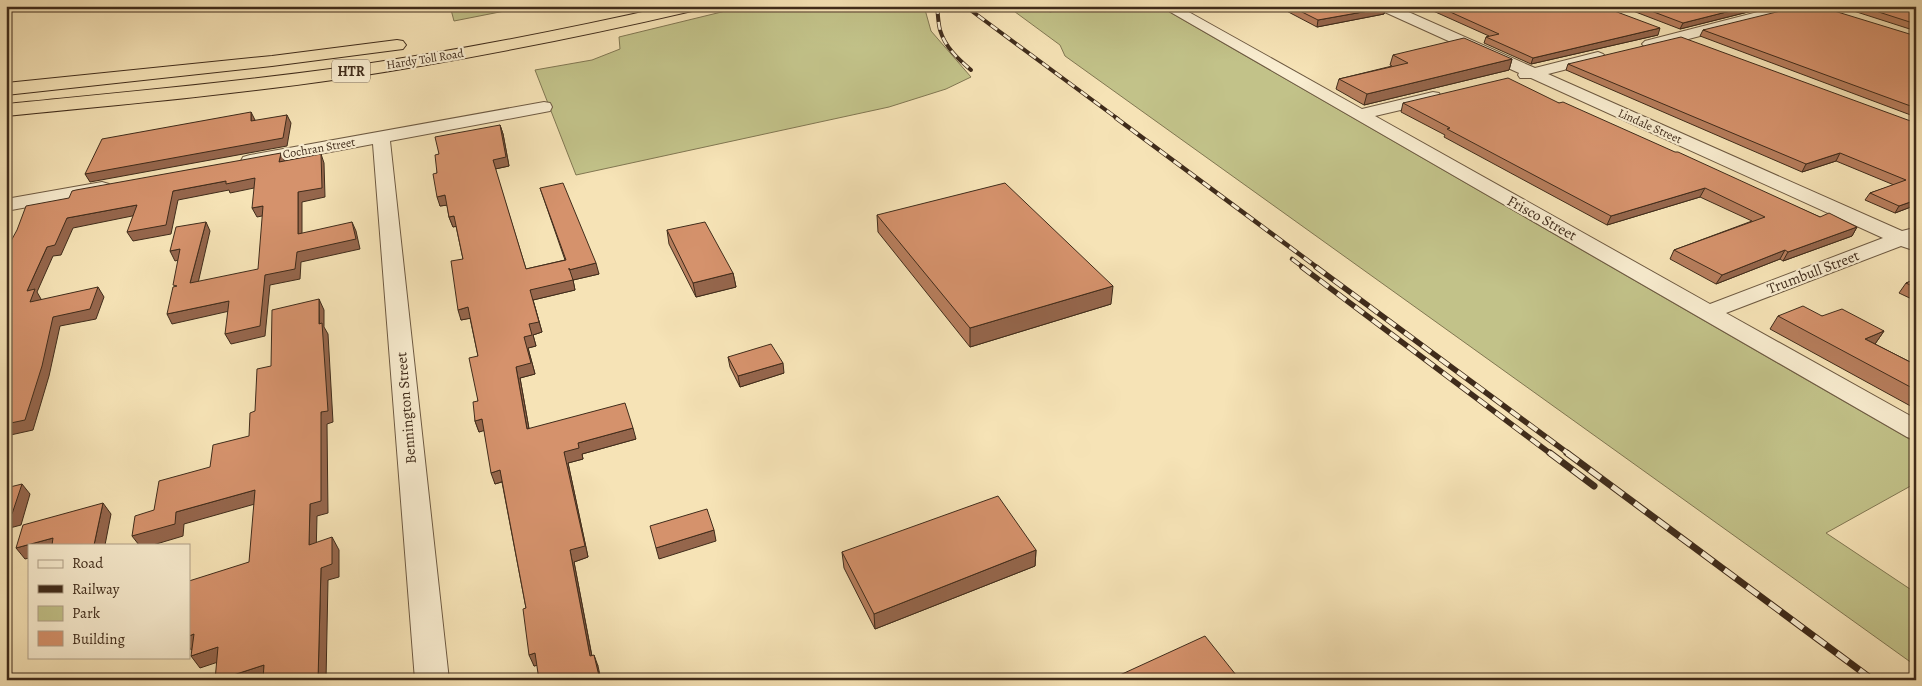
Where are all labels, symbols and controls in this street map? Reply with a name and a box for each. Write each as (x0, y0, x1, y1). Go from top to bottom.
street label: Hardy Toll Road (385, 45, 465, 73)
road number: HTR (332, 59, 370, 82)
street label: Lindale Street (1616, 105, 1684, 147)
street label: Cochran Street (282, 134, 357, 162)
street label: Frisco Street (1504, 191, 1580, 245)
street label: Trumbull Street (1764, 245, 1862, 299)
street label: Bennington Street (391, 351, 421, 465)
legend (28, 544, 190, 658)
text: Road (72, 553, 104, 573)
text: Railway (72, 579, 120, 599)
text: Park (72, 603, 101, 623)
text: Building (72, 629, 125, 649)

